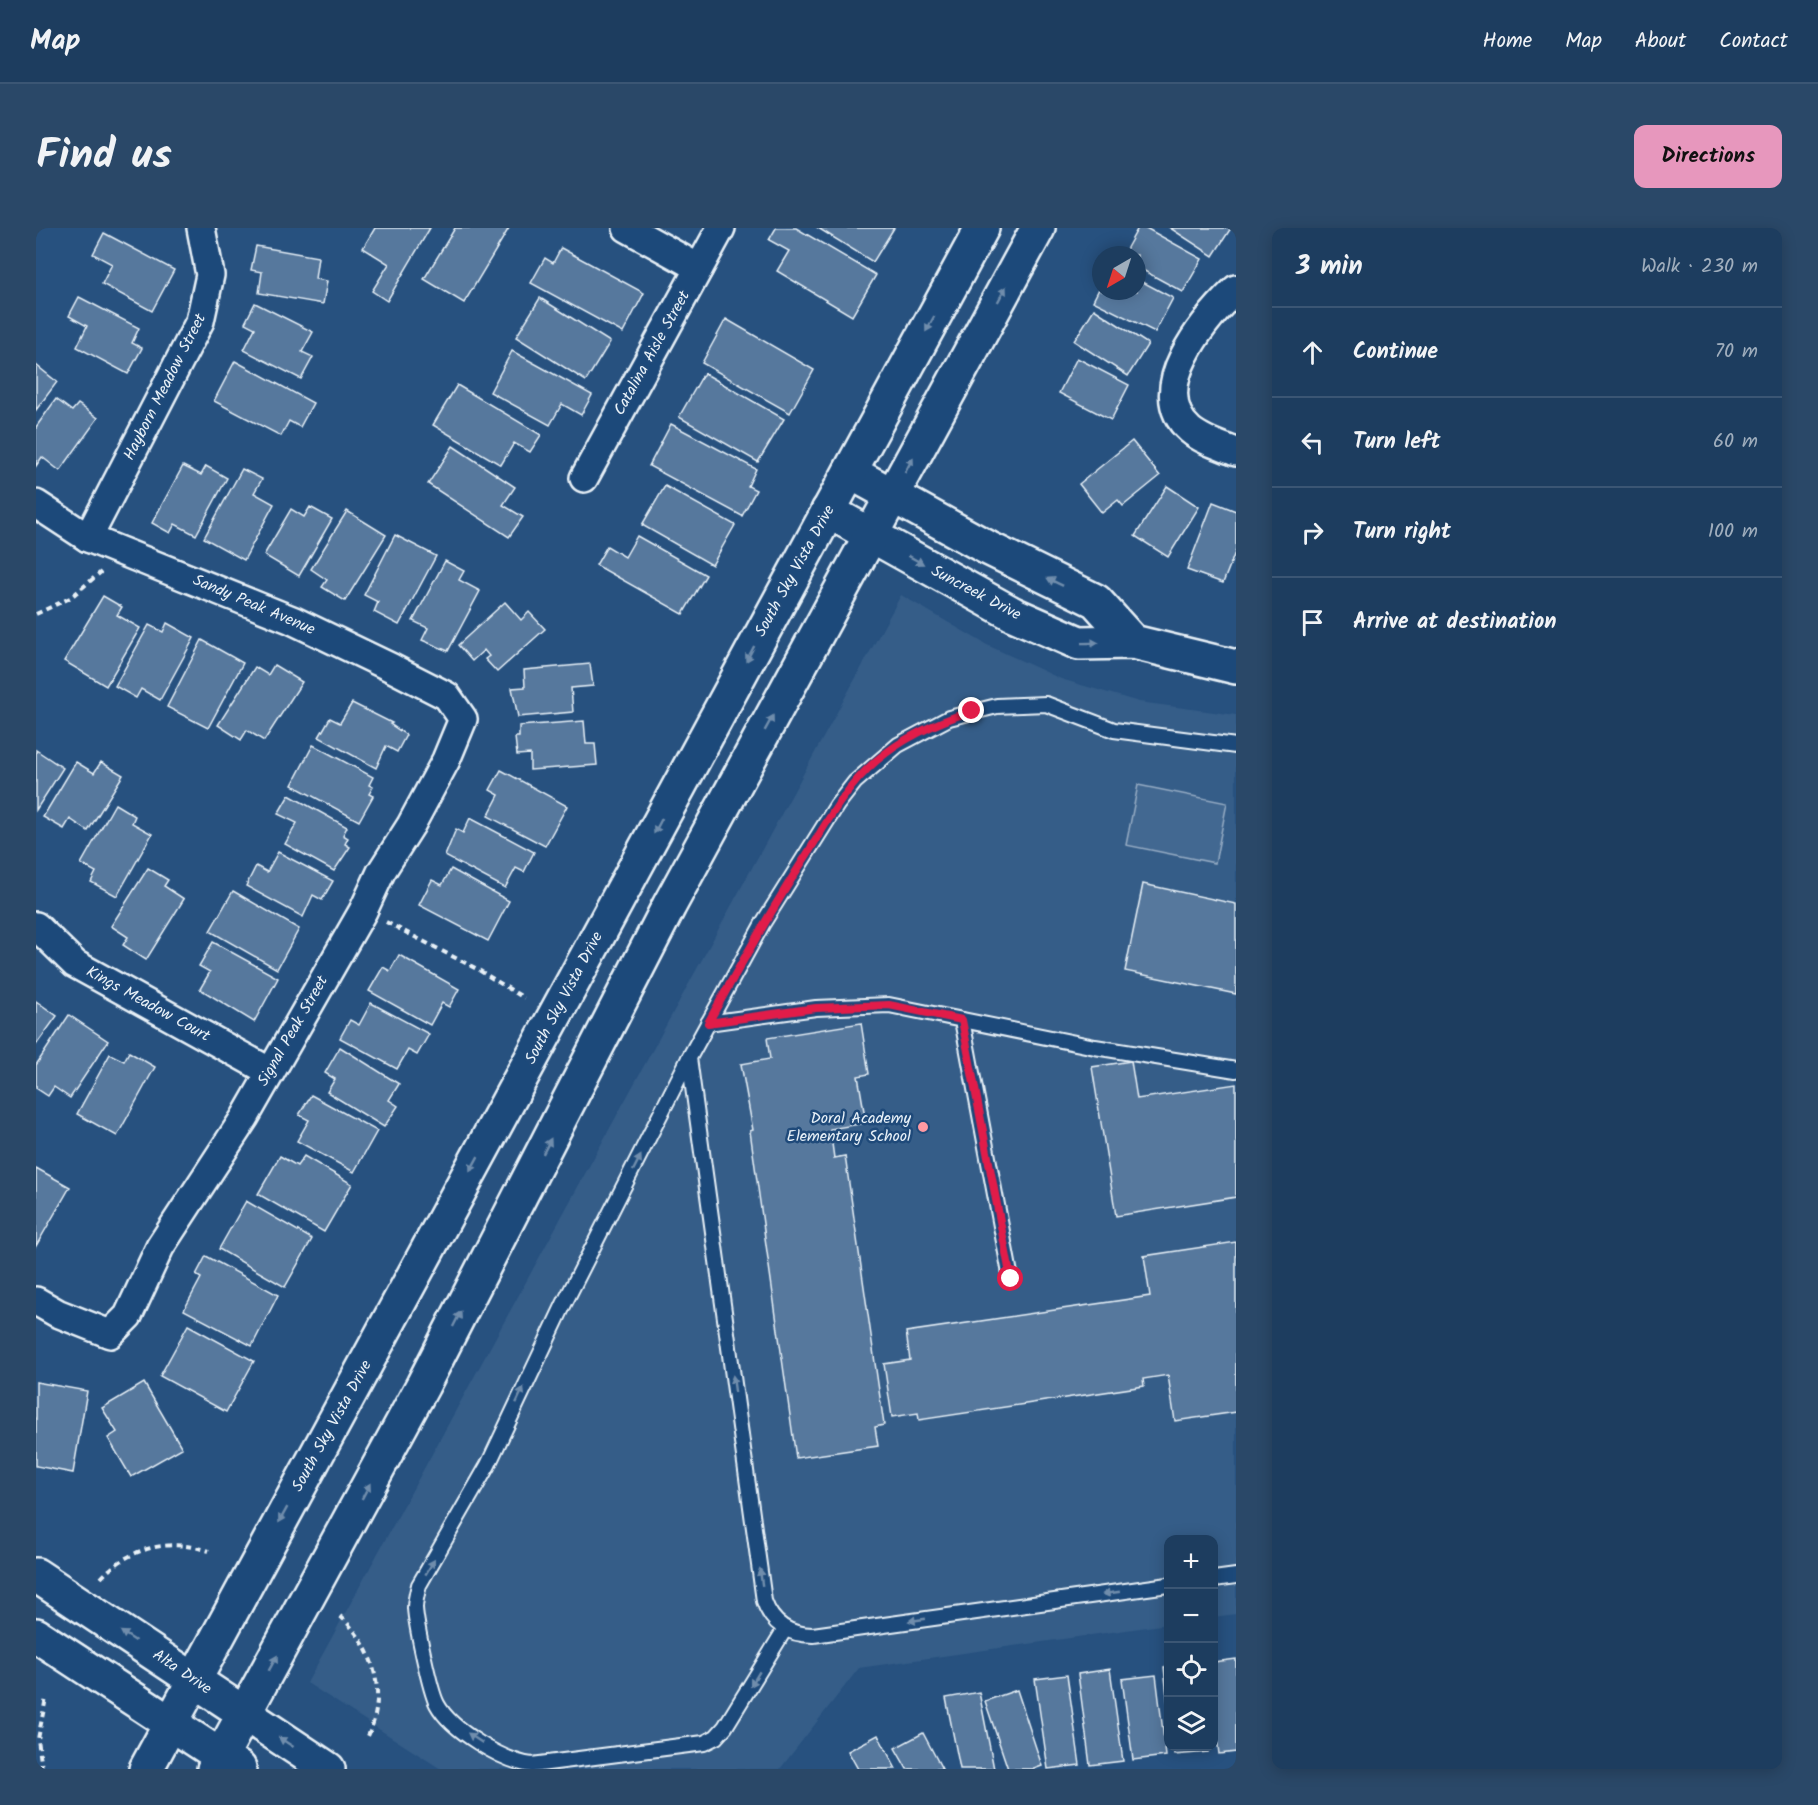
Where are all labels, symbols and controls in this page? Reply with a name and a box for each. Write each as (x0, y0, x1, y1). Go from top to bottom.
text: Map (30, 19, 81, 64)
text: Home (1483, 25, 1532, 58)
text: Map (1565, 25, 1602, 58)
text: About (1635, 25, 1686, 58)
text: Contact (1719, 25, 1788, 58)
text: Find us (36, 123, 172, 190)
button: Directions (1634, 125, 1782, 188)
north arrow (1092, 246, 1146, 300)
text: 3 min (1296, 246, 1363, 288)
text: Walk · 230 m (1641, 251, 1758, 283)
street label: Catalina Aisle Street (607, 285, 697, 420)
one-way arrow (997, 285, 1007, 302)
street label: Hayborn Meadow Street (117, 308, 213, 465)
one-way arrow (925, 316, 935, 333)
text: Continue (1353, 335, 1438, 370)
icon: ahead (1296, 336, 1329, 369)
text: 70 m (1715, 336, 1758, 368)
text: Turn left (1353, 425, 1440, 460)
icon: left (1296, 426, 1329, 459)
text: 60 m (1713, 426, 1758, 458)
one-way arrow (904, 456, 914, 473)
street label: South Sky Vista Drive (748, 501, 842, 641)
text: Turn right (1353, 515, 1451, 550)
icon: right (1296, 516, 1329, 549)
text: 100 m (1708, 516, 1758, 548)
one-way arrow (907, 555, 924, 565)
street label: Suncreek Drive (926, 559, 1026, 627)
street label: Sandy Peak Avenue (189, 568, 319, 642)
one-way arrow (1046, 578, 1064, 588)
text: Arrive at destination (1353, 605, 1556, 640)
icon: arrive (1296, 606, 1329, 639)
one-way arrow (1081, 638, 1100, 648)
one-way arrow (745, 646, 755, 663)
route end (958, 697, 984, 723)
one-way arrow (764, 714, 774, 731)
one-way arrow (653, 818, 663, 835)
street label: South Sky Vista Drive (518, 927, 610, 1069)
street label: Kings Meadow Court (81, 960, 215, 1049)
street label: Signal Peak Street (251, 970, 335, 1091)
place label: Doral Academy Elementary School (787, 1106, 911, 1149)
marker: Doral Academy Elementary School (916, 1120, 930, 1134)
one-way arrow (542, 1137, 552, 1154)
one-way arrow (470, 1155, 480, 1172)
one-way arrow (632, 1155, 641, 1172)
route start (997, 1265, 1023, 1291)
one-way arrow (452, 1310, 462, 1327)
street label: South Sky Vista Drive (285, 1356, 379, 1496)
one-way arrow (730, 1374, 739, 1393)
one-way arrow (516, 1386, 525, 1403)
one-way arrow (361, 1482, 371, 1499)
one-way arrow (278, 1507, 288, 1524)
map controls (1164, 1535, 1218, 1751)
button: + (1164, 1535, 1218, 1589)
one-way arrow (424, 1559, 435, 1575)
one-way arrow (756, 1567, 765, 1586)
one-way arrow (1101, 1589, 1120, 1598)
button: − (1164, 1589, 1218, 1643)
one-way arrow (908, 1616, 927, 1625)
one-way arrow (120, 1630, 136, 1641)
street label: Alta Drive (147, 1643, 217, 1701)
button: locate (1164, 1643, 1218, 1697)
one-way arrow (268, 1654, 278, 1671)
one-way arrow (749, 1671, 760, 1687)
button: layers (1164, 1697, 1218, 1751)
one-way arrow (467, 1733, 483, 1744)
one-way arrow (278, 1736, 294, 1747)

